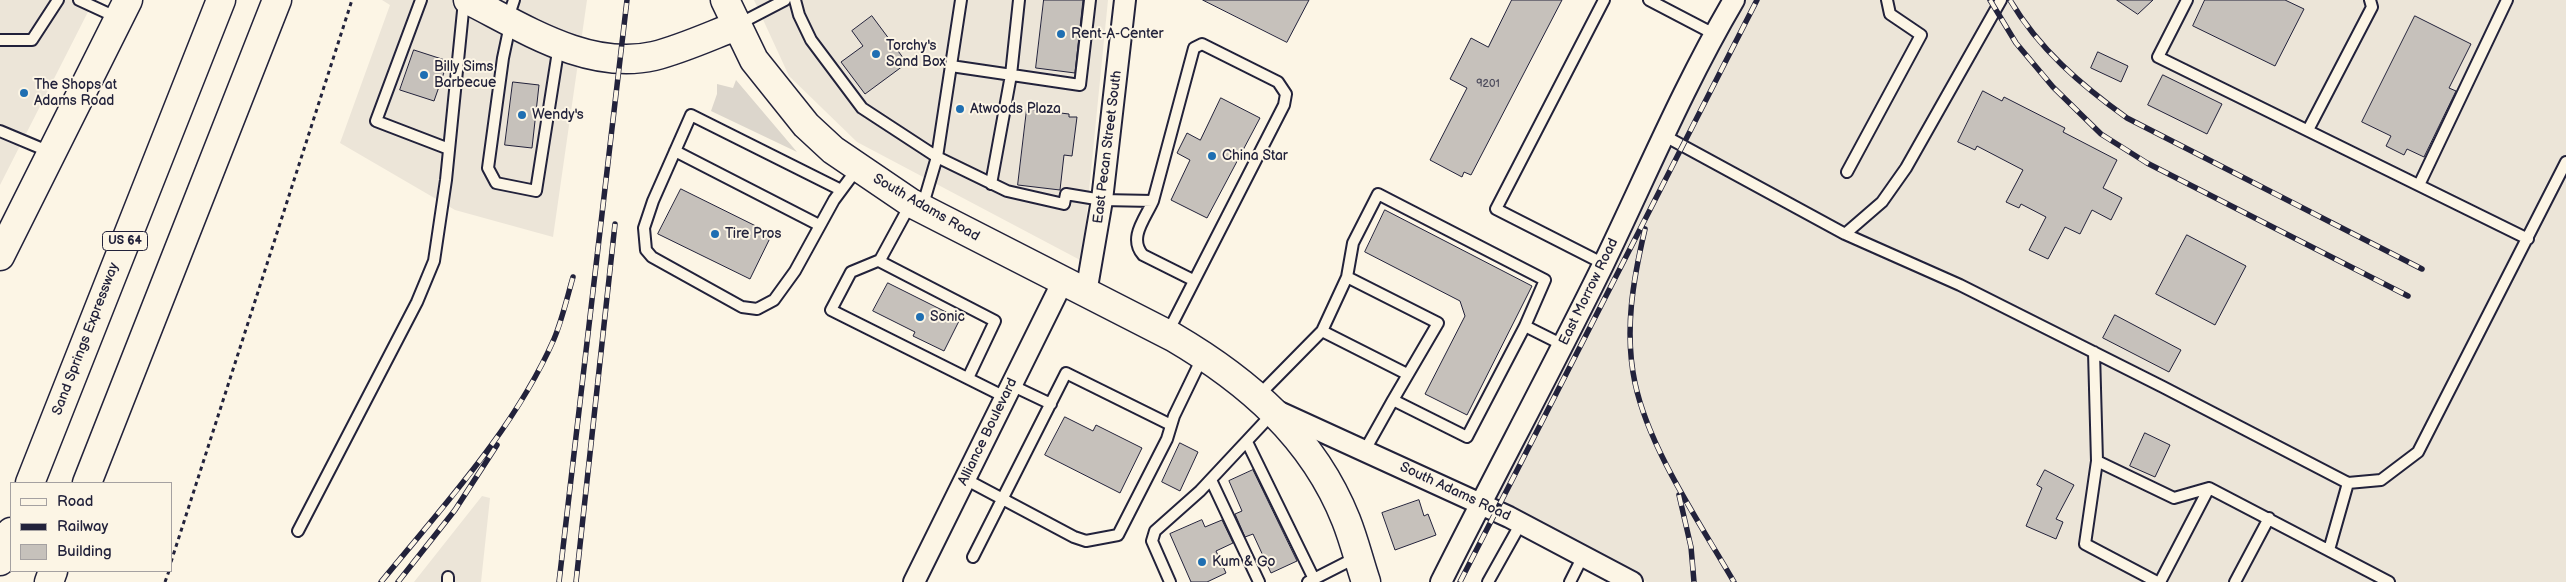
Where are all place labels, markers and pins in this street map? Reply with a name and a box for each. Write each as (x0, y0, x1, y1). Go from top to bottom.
place label: Rent-A-Center (1071, 26, 1163, 42)
marker: Rent-A-Center (1055, 28, 1067, 40)
place label: Torchy's Sand Box (886, 38, 946, 70)
marker: Torchy's Sand Box (870, 48, 882, 60)
place label: Billy Sims Barbecue (434, 59, 496, 92)
marker: Billy Sims Barbecue (418, 69, 430, 81)
place label: The Shops at Adams Road (34, 77, 117, 110)
marker: The Shops at Adams Road (18, 87, 30, 99)
place label: Atwoods Plaza (970, 101, 1061, 117)
marker: Atwoods Plaza (954, 103, 966, 115)
place label: Wendy's (532, 107, 584, 123)
marker: Wendy's (516, 109, 528, 121)
place label: China Star (1222, 148, 1288, 164)
marker: China Star (1206, 150, 1218, 162)
place label: Tire Pros (725, 226, 781, 242)
marker: Tire Pros (709, 228, 721, 240)
place label: Sonic (930, 309, 965, 325)
marker: Sonic (914, 311, 926, 323)
place label: Kum & Go (1212, 554, 1275, 570)
marker: Kum & Go (1196, 556, 1208, 568)

